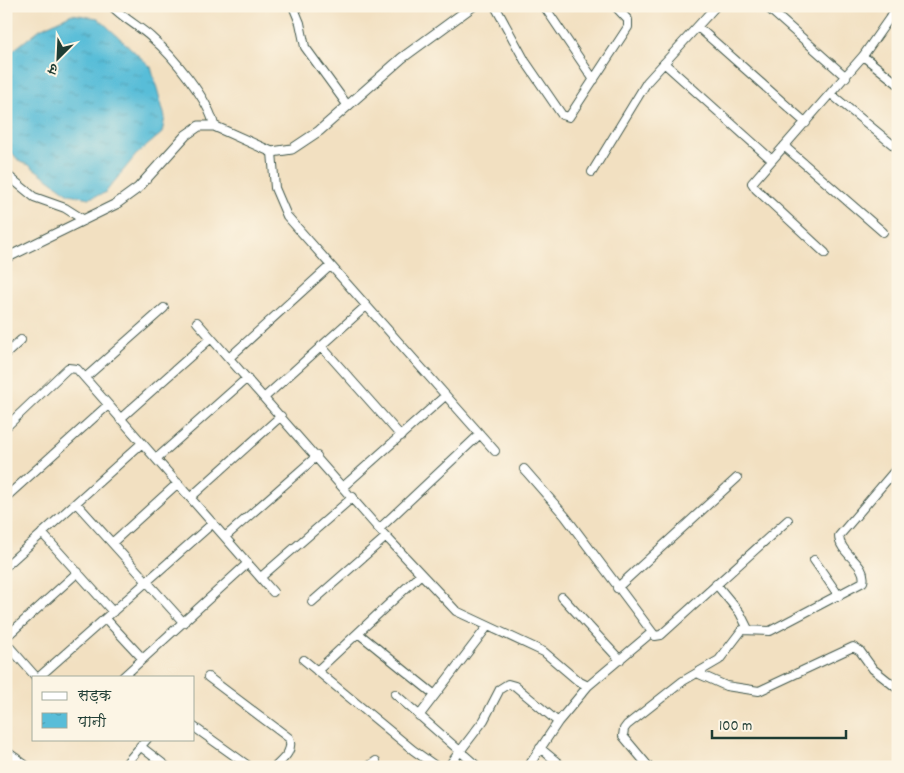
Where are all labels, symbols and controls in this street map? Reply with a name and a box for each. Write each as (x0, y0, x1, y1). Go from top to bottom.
north arrow (32, 32, 82, 82)
text: उ (45, 57, 62, 79)
legend (32, 676, 195, 740)
text: सड़क (77, 686, 112, 708)
scale bar (712, 708, 845, 740)
text: पानी (77, 712, 107, 734)
text: 100 m (719, 716, 752, 738)

